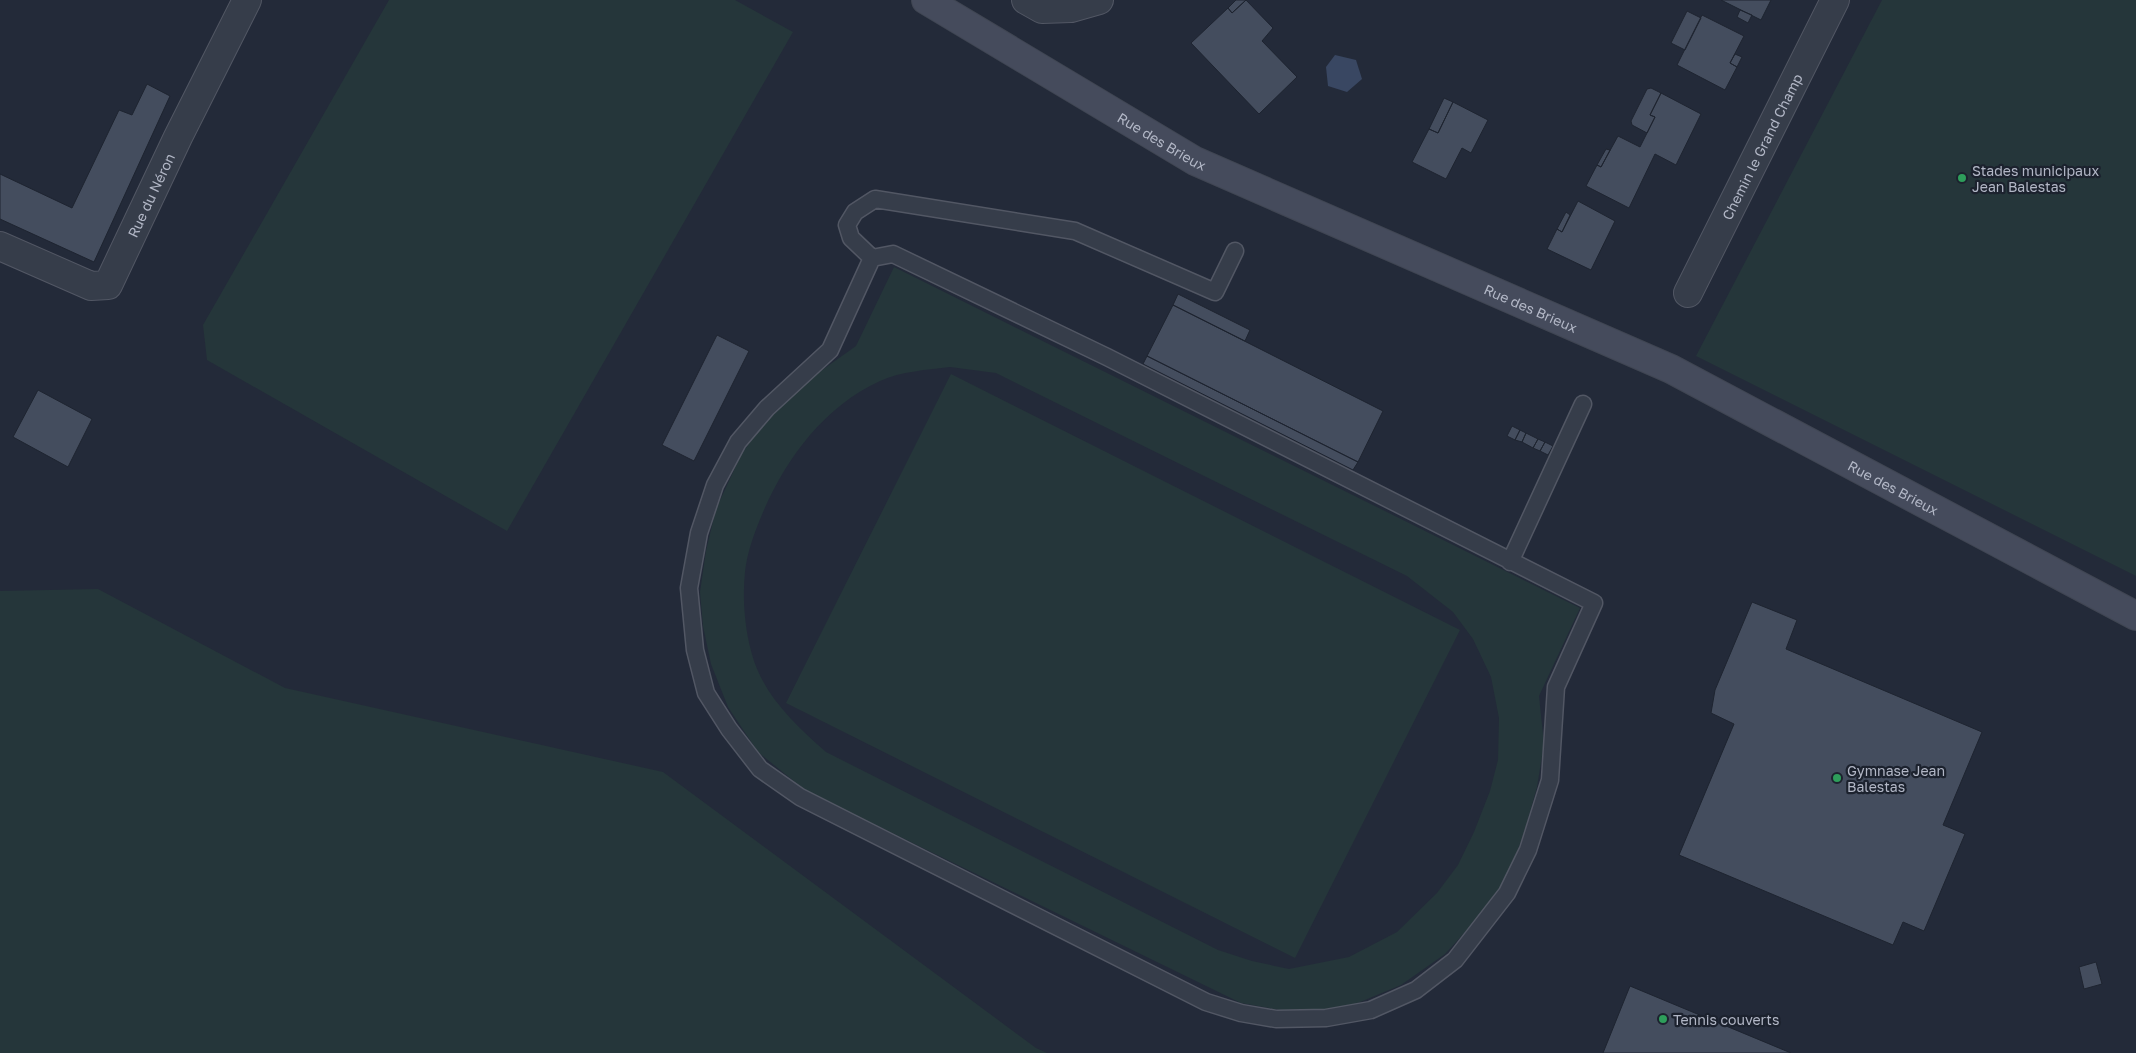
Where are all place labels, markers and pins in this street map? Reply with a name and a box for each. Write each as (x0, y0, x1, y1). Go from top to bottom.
place label: Stades municipaux Jean Balestas (1972, 162, 2099, 195)
marker: Stades municipaux Jean Balestas (1956, 172, 1968, 184)
place label: Gymnase Jean Balestas (1847, 762, 1945, 795)
marker: Gymnase Jean Balestas (1831, 772, 1843, 784)
place label: Tennis couverts (1673, 1011, 1779, 1028)
marker: Tennis couverts (1657, 1013, 1669, 1025)

